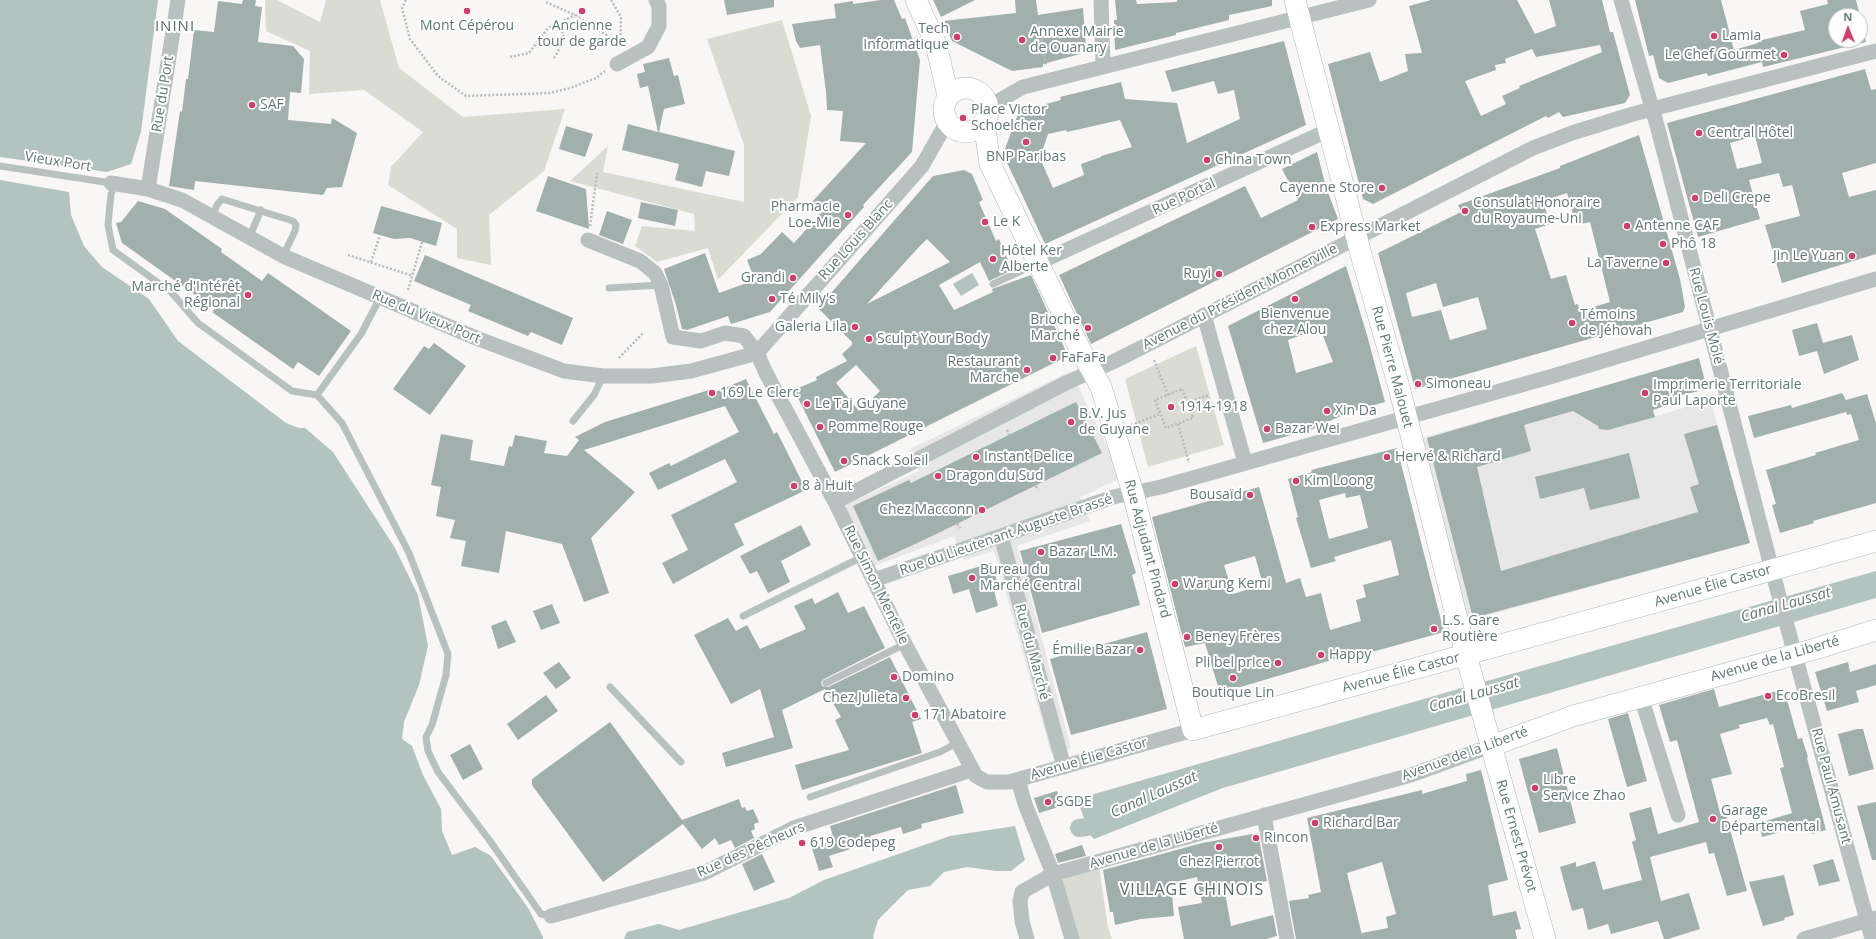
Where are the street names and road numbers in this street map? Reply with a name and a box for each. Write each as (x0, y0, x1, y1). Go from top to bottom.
street label: Rue du Port (149, 55, 177, 133)
street label: Vieux Port (24, 148, 92, 176)
street label: Rue Portal (1150, 175, 1218, 219)
street label: Rue Louis Blanc (815, 196, 897, 284)
street label: Avenue du Président Monnerville (1140, 240, 1340, 354)
street label: Rue Louis Molé (1685, 266, 1727, 366)
street label: Rue du Vieux Port (369, 287, 483, 347)
street label: Rue Pierre Malouet (1368, 304, 1416, 430)
street label: Rue Adjudant Pindard (1120, 478, 1174, 620)
street label: Rue du Lieutenant Auguste Brassé (897, 491, 1115, 579)
street label: Rue Simon Mentelle (840, 523, 912, 647)
street label: Avenue Élie Castor (1652, 561, 1774, 611)
street label: Rue du Marché (1011, 602, 1053, 702)
street label: Avenue de la Liberté (1709, 633, 1841, 685)
street label: Avenue Élie Castor (1340, 649, 1462, 697)
street label: Avenue de la Liberté (1400, 723, 1530, 785)
street label: Rue Paul Amusant (1807, 726, 1855, 846)
street label: Avenue Élie Castor (1028, 734, 1150, 784)
street label: Rue Ernest Prévot (1492, 778, 1540, 894)
street label: Rue des Pêcheurs (695, 819, 807, 881)
street label: Avenue de la Liberté (1088, 820, 1220, 872)

